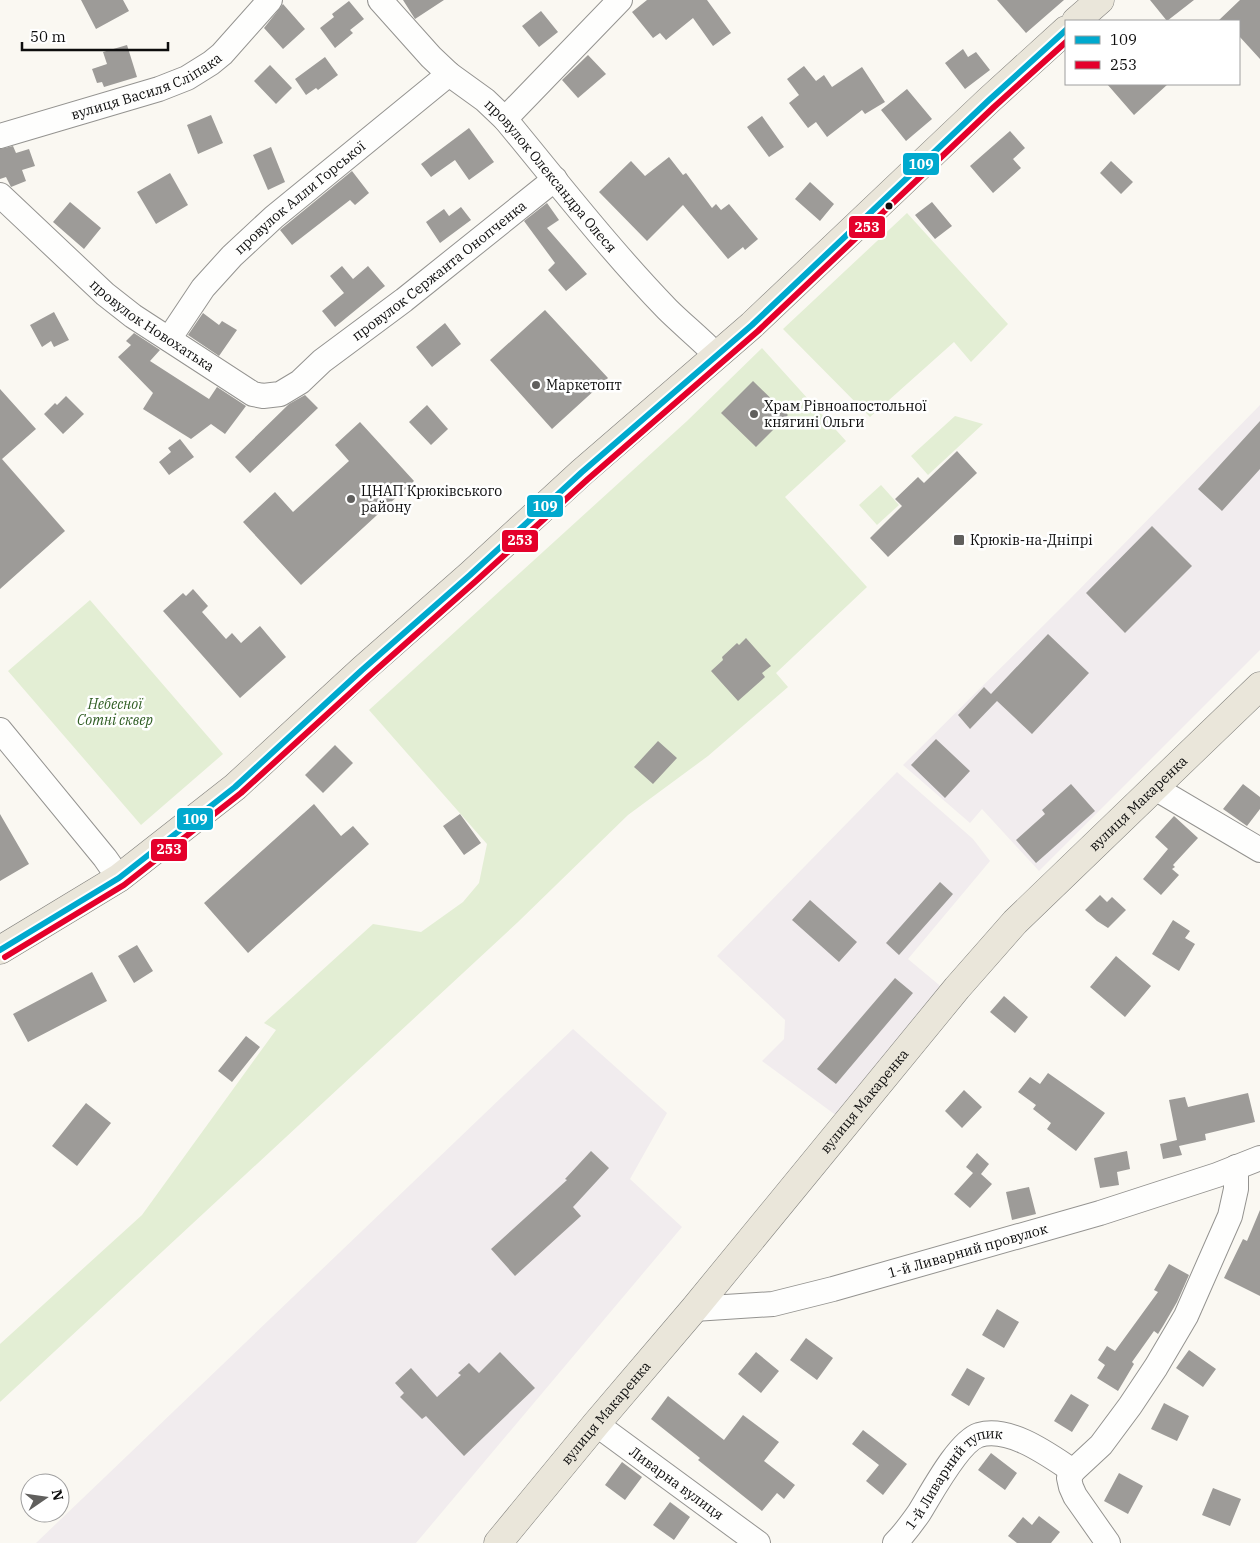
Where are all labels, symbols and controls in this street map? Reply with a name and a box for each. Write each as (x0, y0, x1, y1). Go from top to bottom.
scale bar (22, 20, 169, 52)
legend (1065, 20, 1240, 85)
text: 50 m (30, 27, 66, 46)
text: 109 (1110, 30, 1137, 49)
street label: вулиця Василя Сліпака (69, 49, 226, 124)
text: 253 (1110, 55, 1137, 74)
street label: провулок Олександра Олеся (481, 95, 621, 256)
street label: провулок Алли Горської (231, 137, 370, 258)
line badge: 109 (902, 152, 940, 176)
text: 109 (908, 155, 934, 173)
street label: провулок Сержанта Онопченка (348, 196, 530, 345)
unlabelled marker (884, 201, 894, 211)
line badge: 253 (848, 215, 886, 239)
text: 253 (854, 218, 880, 236)
street label: провулок Новохатька (86, 275, 218, 376)
place label: Маркетопт (546, 376, 622, 394)
marker: Маркетопт (530, 379, 542, 391)
place label: Храм Рівноапостольної княгині Ольги (764, 397, 927, 431)
marker: Храм Рівноапостольної княгині Ольги (748, 408, 760, 420)
place label: ЦНАП Крюківського району (361, 482, 502, 516)
marker: ЦНАП Крюківського району (345, 493, 357, 505)
line badge: 109 (526, 494, 564, 518)
text: 109 (532, 497, 558, 515)
line badge: 253 (501, 529, 539, 553)
text: 253 (507, 531, 533, 549)
place label: Крюків-на-Дніпрі (970, 531, 1093, 549)
marker: Крюків-на-Дніпрі (952, 533, 966, 547)
park label: Небесної Сотні сквер (77, 695, 153, 729)
street label: вулиця Макаренка (1085, 752, 1191, 855)
line badge: 109 (176, 807, 214, 831)
text: 109 (182, 810, 208, 828)
line badge: 253 (150, 838, 188, 862)
text: 253 (156, 840, 182, 858)
street label: вулиця Макаренка (816, 1045, 913, 1157)
street label: 1-й Ливарний провулок (886, 1219, 1050, 1282)
street label: вулиця Макаренка (557, 1357, 655, 1468)
street label: 1-й Ливарний тупик (901, 1424, 1004, 1533)
street label: Ливарна вулиця (626, 1443, 727, 1524)
north arrow (20, 1473, 70, 1523)
text: N (48, 1488, 68, 1502)

